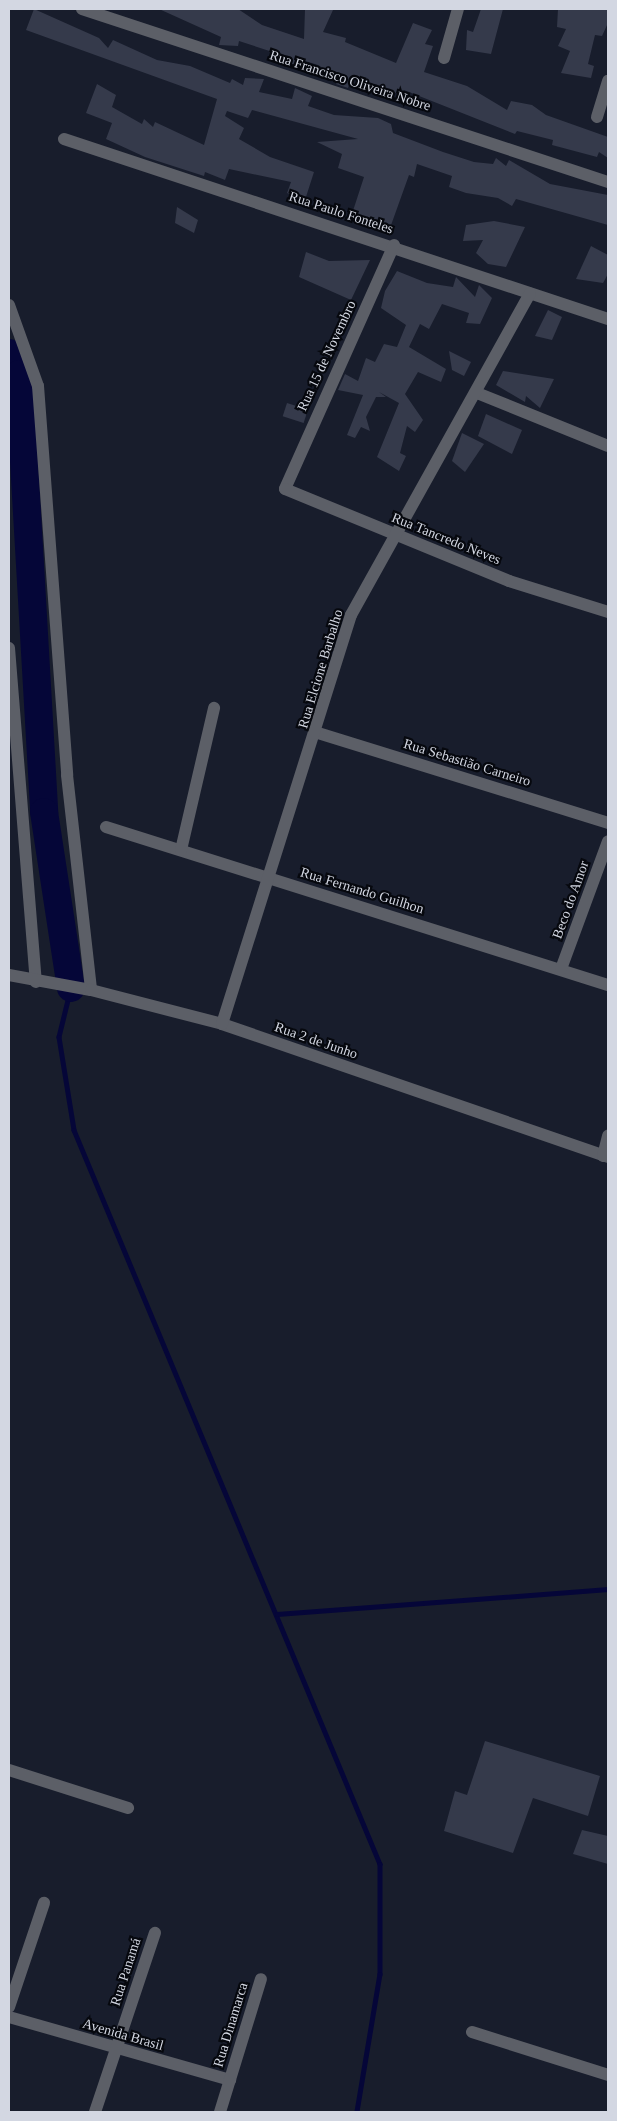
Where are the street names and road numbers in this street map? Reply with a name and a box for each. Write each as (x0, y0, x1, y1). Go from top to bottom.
street label: Rua Francisco Oliveira Nobre (267, 47, 433, 115)
street label: Rua Paulo Fonteles (287, 188, 395, 238)
street label: Rua 15 de Novembro (294, 298, 360, 414)
street label: Rua Tancredo Neves (389, 509, 503, 569)
street label: Rua Elcione Barbalho (295, 607, 347, 731)
street label: Rua Sebastião Carneiro (401, 736, 533, 790)
street label: Beco do Amor (549, 858, 593, 942)
street label: Rua Fernando Guilhon (298, 864, 426, 918)
street label: Rua 2 de Junho (272, 1019, 360, 1063)
street label: Rua Panamá (107, 1936, 145, 2008)
street label: Rua Dinamarca (210, 1981, 252, 2069)
street label: Avenida Brasil (81, 2015, 165, 2055)

